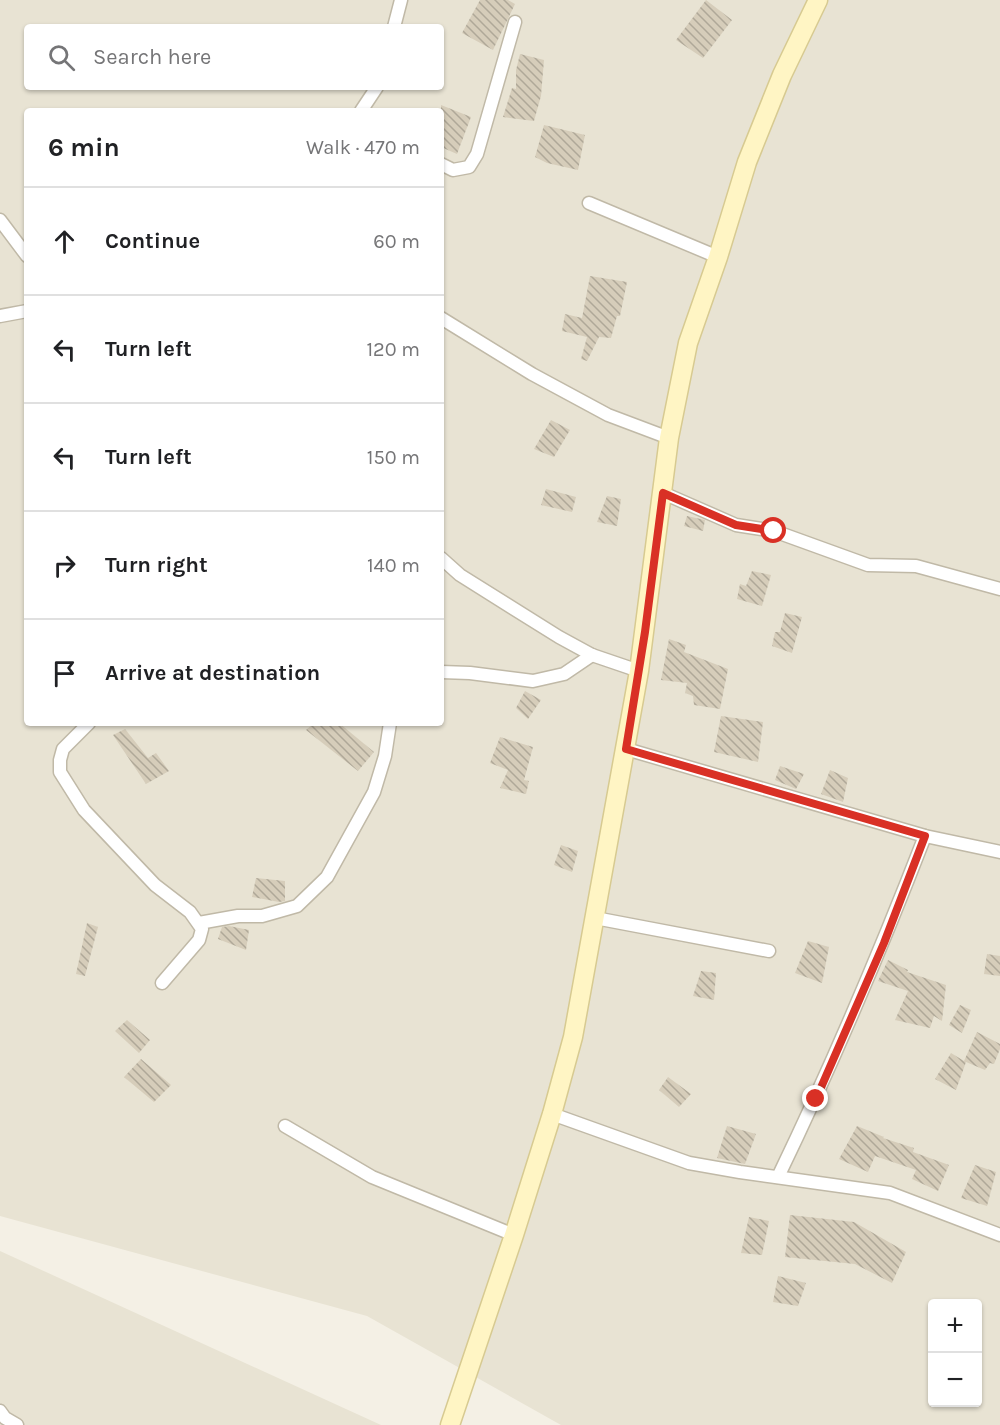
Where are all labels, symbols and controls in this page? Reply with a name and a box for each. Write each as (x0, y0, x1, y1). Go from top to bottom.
search box (24, 24, 444, 90)
icon: search (45, 41, 78, 74)
text: Search here (93, 44, 211, 70)
text: 6 min (48, 132, 120, 163)
text: Walk · 470 m (306, 136, 420, 159)
icon: ahead (48, 225, 81, 258)
text: Continue (105, 228, 200, 254)
text: 60 m (373, 230, 420, 253)
icon: left (48, 333, 81, 366)
text: Turn left (105, 336, 192, 362)
text: 120 m (366, 338, 420, 361)
icon: left (48, 441, 81, 474)
text: Turn left (105, 444, 192, 470)
text: 150 m (367, 446, 420, 469)
route start (760, 517, 786, 543)
icon: right (48, 549, 81, 582)
text: Turn right (105, 552, 208, 578)
text: 140 m (367, 554, 420, 577)
icon: arrive (48, 657, 81, 690)
text: Arrive at destination (105, 660, 320, 686)
route end (802, 1085, 828, 1111)
map controls (928, 1299, 982, 1407)
button: + (928, 1299, 982, 1353)
button: − (928, 1353, 982, 1407)

